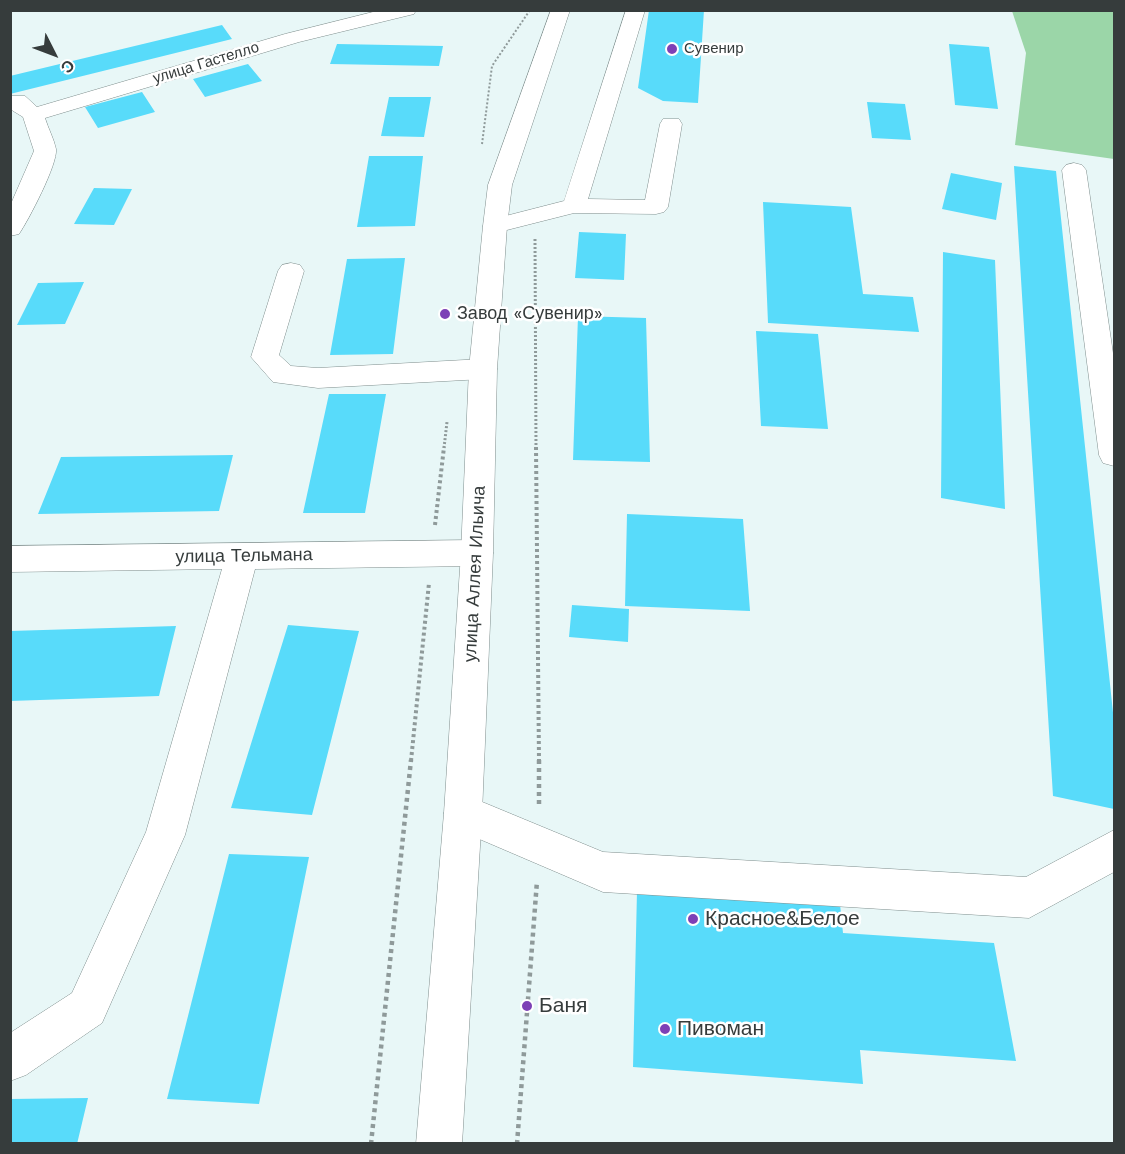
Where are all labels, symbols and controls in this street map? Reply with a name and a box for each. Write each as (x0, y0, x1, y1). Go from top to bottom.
north arrow (24, 24, 84, 84)
street label: улица Гастелло (151, 38, 261, 88)
place label: Сувенир (684, 40, 743, 58)
marker: Сувенир (665, 42, 679, 56)
text: С (57, 56, 79, 77)
place label: Завод «Сувенир» (457, 303, 603, 325)
marker: Завод «Сувенир» (438, 307, 452, 321)
street label: улица Аллея Ильича (460, 485, 490, 663)
street label: улица Тельмана (175, 544, 313, 568)
place label: Красное&Белое (705, 906, 860, 932)
marker: Красное&Белое (686, 912, 700, 926)
place label: Баня (539, 993, 587, 1019)
marker: Баня (520, 999, 534, 1013)
place label: Пивоман (677, 1016, 764, 1042)
marker: Пивоман (658, 1022, 672, 1036)

